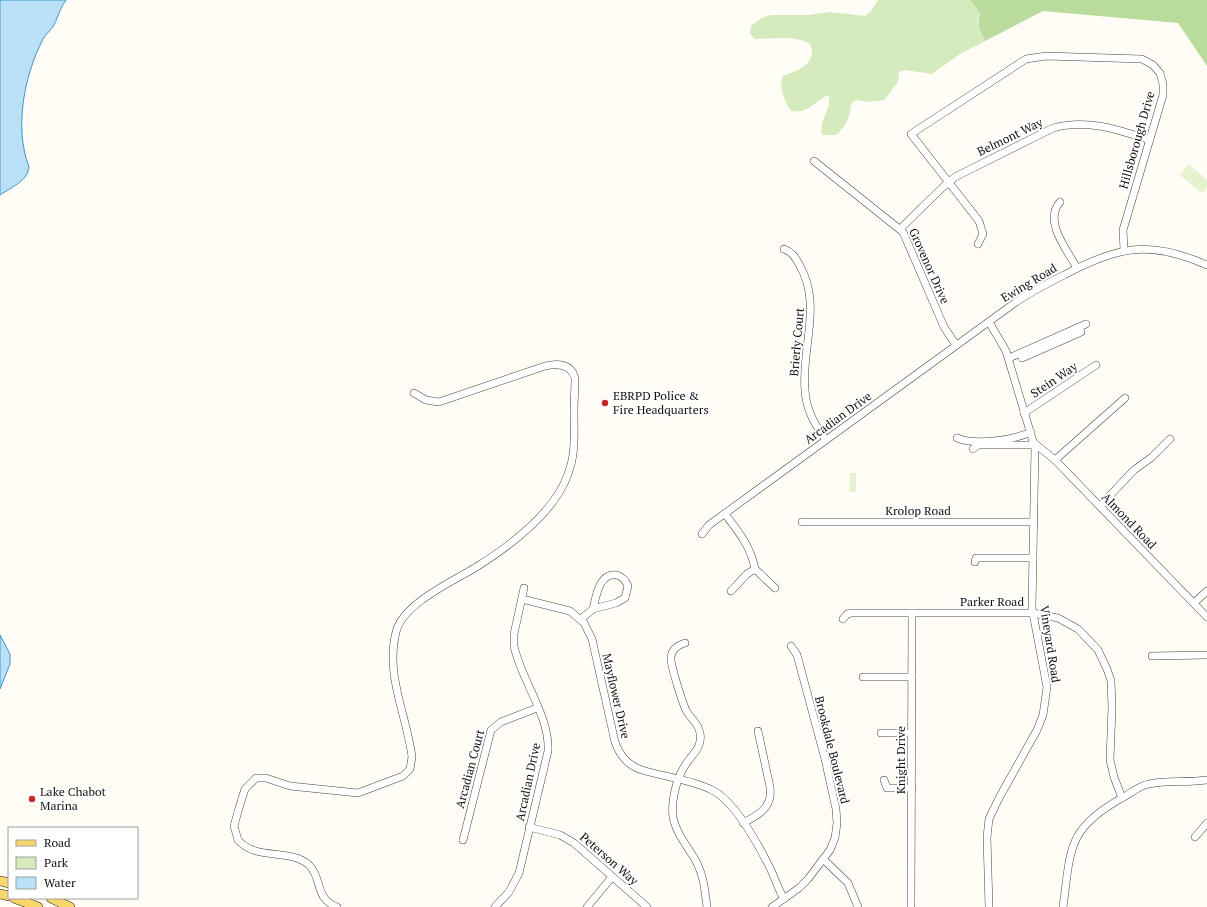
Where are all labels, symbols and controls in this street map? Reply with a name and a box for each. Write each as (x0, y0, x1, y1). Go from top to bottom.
street label: Hillsborough Drive (1115, 89, 1158, 190)
street label: Belmont Way (975, 114, 1046, 159)
street label: Grovenor Drive (906, 226, 953, 306)
street label: Ewing Road (998, 260, 1060, 305)
street label: Brierly Court (786, 306, 807, 377)
street label: Stein Way (1028, 358, 1081, 401)
place label: EBRPD Police & Fire Headquarters (613, 388, 709, 417)
street label: Arcadian Drive (801, 388, 874, 447)
marker: EBRPD Police & Fire Headquarters (600, 398, 610, 408)
street label: Almond Road (1099, 489, 1160, 552)
street label: Krolop Road (885, 503, 951, 518)
street label: Parker Road (960, 594, 1024, 609)
street label: Vineyard Road (1037, 604, 1064, 684)
street label: Mayflower Drive (599, 652, 634, 740)
street label: Brookdale Boulevard (812, 694, 853, 806)
street label: Knight Drive (893, 726, 908, 794)
street label: Arcadian Court (452, 727, 487, 810)
street label: Arcadian Drive (512, 741, 543, 822)
place label: Lake Chabot Marina (40, 784, 107, 813)
marker: Lake Chabot Marina (27, 794, 37, 804)
legend (8, 827, 138, 899)
street label: Peterson Way (577, 829, 642, 889)
text: Road (44, 835, 71, 850)
text: Park (44, 855, 69, 870)
text: Water (44, 875, 76, 890)

